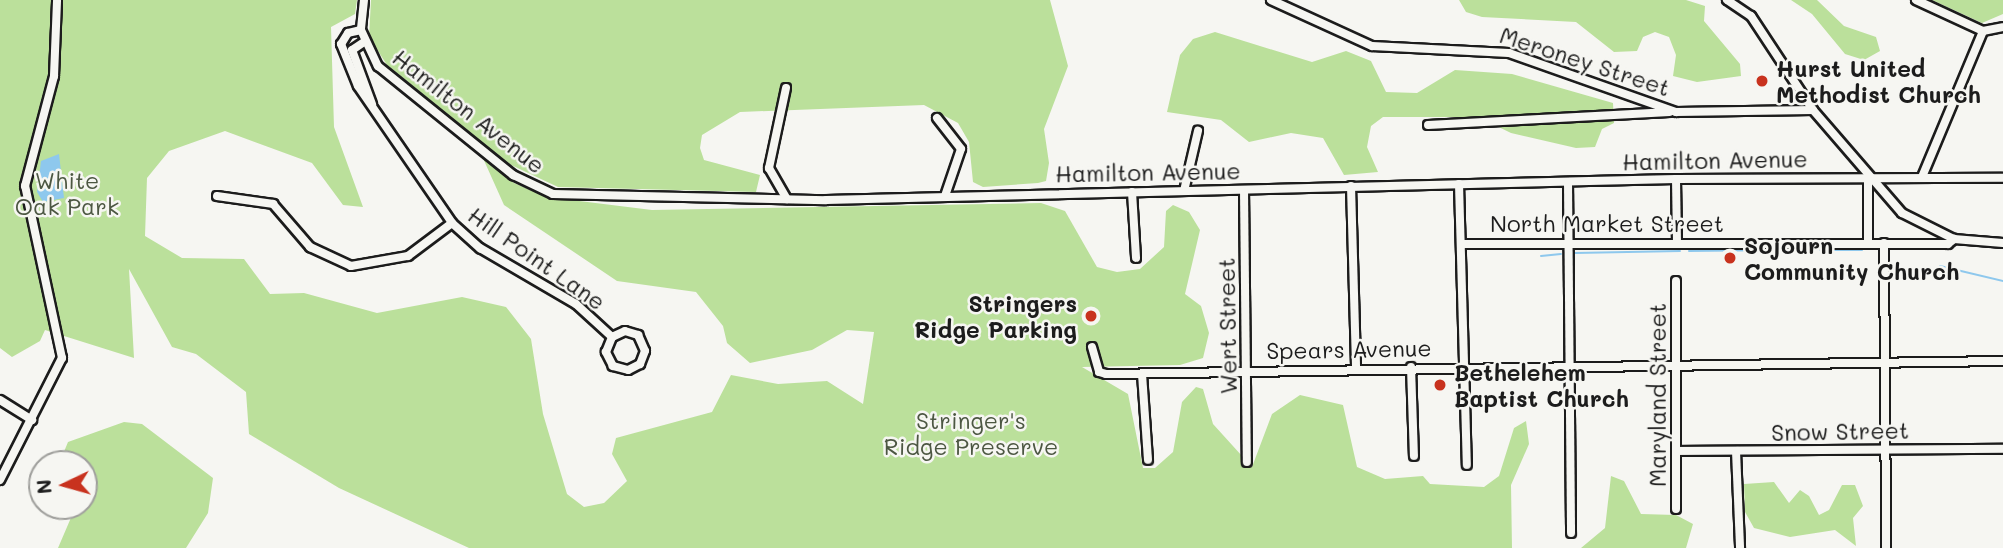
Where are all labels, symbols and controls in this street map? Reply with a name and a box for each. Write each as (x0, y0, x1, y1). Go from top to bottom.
street label: Meroney Street (1496, 20, 1674, 102)
street label: Hamilton Avenue (387, 43, 551, 179)
place label: Hurst United Methodist Church (1776, 54, 1981, 108)
marker: Hurst United Methodist Church (1754, 73, 1770, 89)
street label: Hamilton Avenue (1622, 145, 1808, 175)
street label: Hamilton Avenue (1055, 157, 1241, 187)
park label: White Oak Park (15, 166, 119, 220)
street label: Hill Point Lane (463, 201, 611, 315)
street label: North Market Street (1490, 209, 1724, 237)
place label: Sojourn Community Church (1744, 231, 1959, 285)
marker: Sojourn Community Church (1722, 250, 1738, 266)
street label: Wert Street (1212, 257, 1242, 395)
place label: Stringers Ridge Parking (914, 289, 1077, 343)
street label: Maryland Street (1643, 303, 1671, 487)
marker: Stringers Ridge Parking (1083, 308, 1099, 324)
street label: Spears Avenue (1266, 334, 1432, 364)
place label: Bethelehem Baptist Church (1454, 358, 1629, 412)
marker: Bethelehem Baptist Church (1432, 377, 1448, 393)
park label: Stringer's Ridge Preserve (884, 406, 1058, 460)
street label: Snow Street (1771, 416, 1909, 446)
north arrow (28, 450, 98, 520)
text: N (30, 478, 57, 495)

